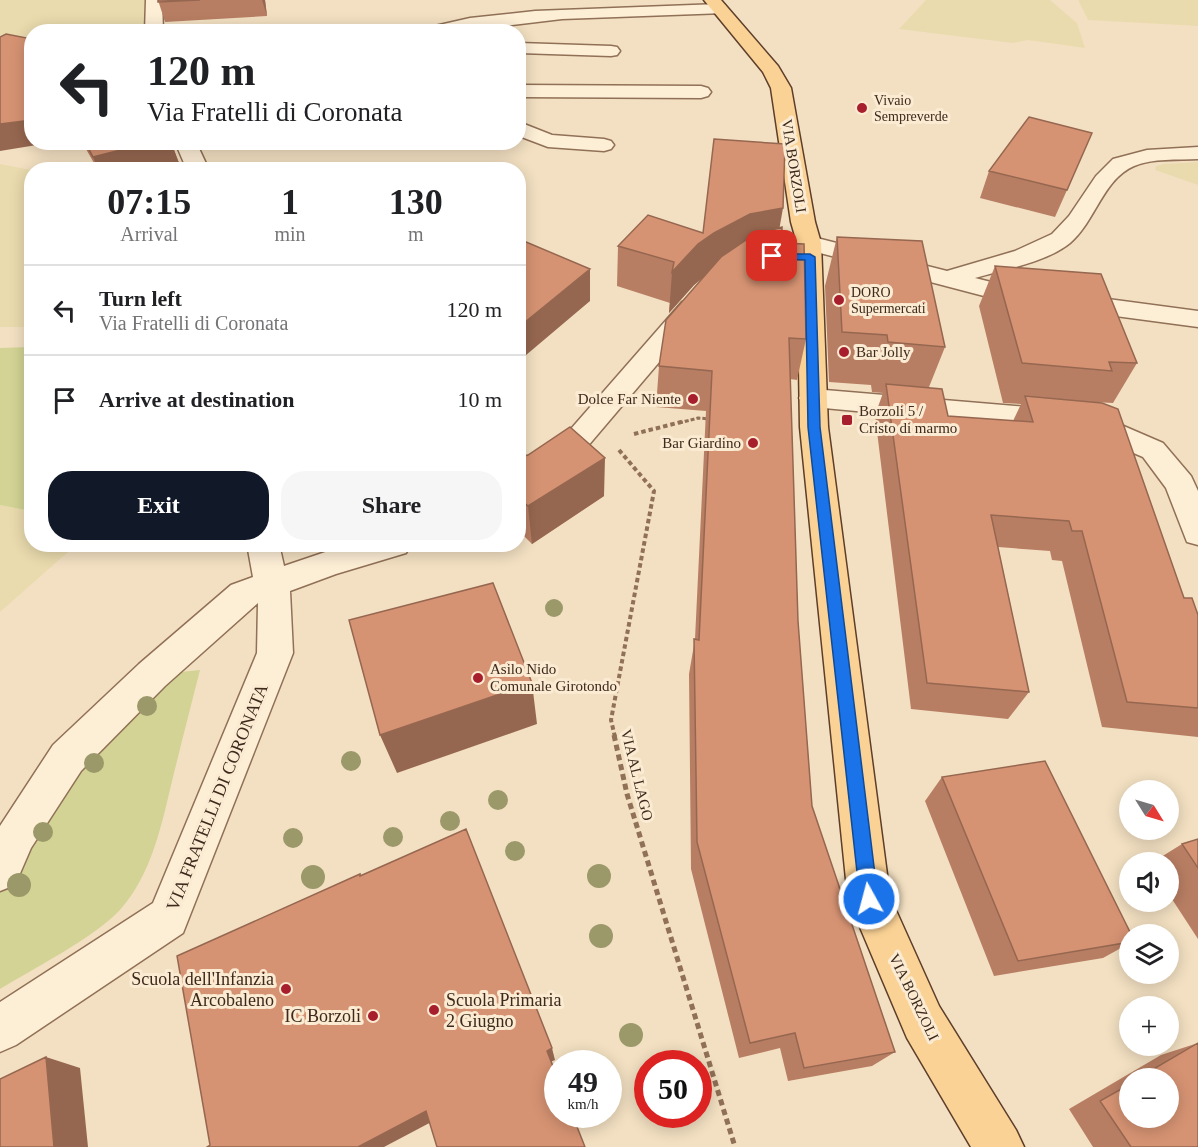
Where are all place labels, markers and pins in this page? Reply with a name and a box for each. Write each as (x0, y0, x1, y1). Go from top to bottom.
place label: Vivaio Sempreverde (874, 93, 948, 124)
marker: Vivaio Sempreverde (855, 101, 869, 115)
pin (746, 230, 797, 281)
place label: DORO Supermercati (851, 285, 926, 316)
marker: DORO Supermercati (832, 293, 846, 307)
place label: Bar Jolly (856, 344, 911, 360)
marker: Bar Jolly (837, 345, 851, 359)
place label: Dolce Far Niente (578, 391, 681, 407)
marker: Dolce Far Niente (686, 392, 700, 406)
place label: Borzoli 5 / Cristo di marmo (859, 403, 957, 436)
marker: Borzoli 5 / Cristo di marmo (840, 413, 854, 427)
place label: Bar Giardino (662, 435, 741, 451)
marker: Bar Giardino (746, 436, 760, 450)
place label: Asilo Nido Comunale Girotondo (490, 661, 617, 694)
marker: Asilo Nido Comunale Girotondo (471, 671, 485, 685)
place label: Scuola dell'Infanzia Arcobaleno (131, 969, 274, 1010)
marker: Scuola dell'Infanzia Arcobaleno (279, 982, 293, 996)
place label: Scuola Primaria 2 Giugno (446, 990, 561, 1031)
marker: Scuola Primaria 2 Giugno (427, 1003, 441, 1017)
place label: IC Borzoli (285, 1006, 361, 1026)
marker: IC Borzoli (366, 1009, 380, 1023)

